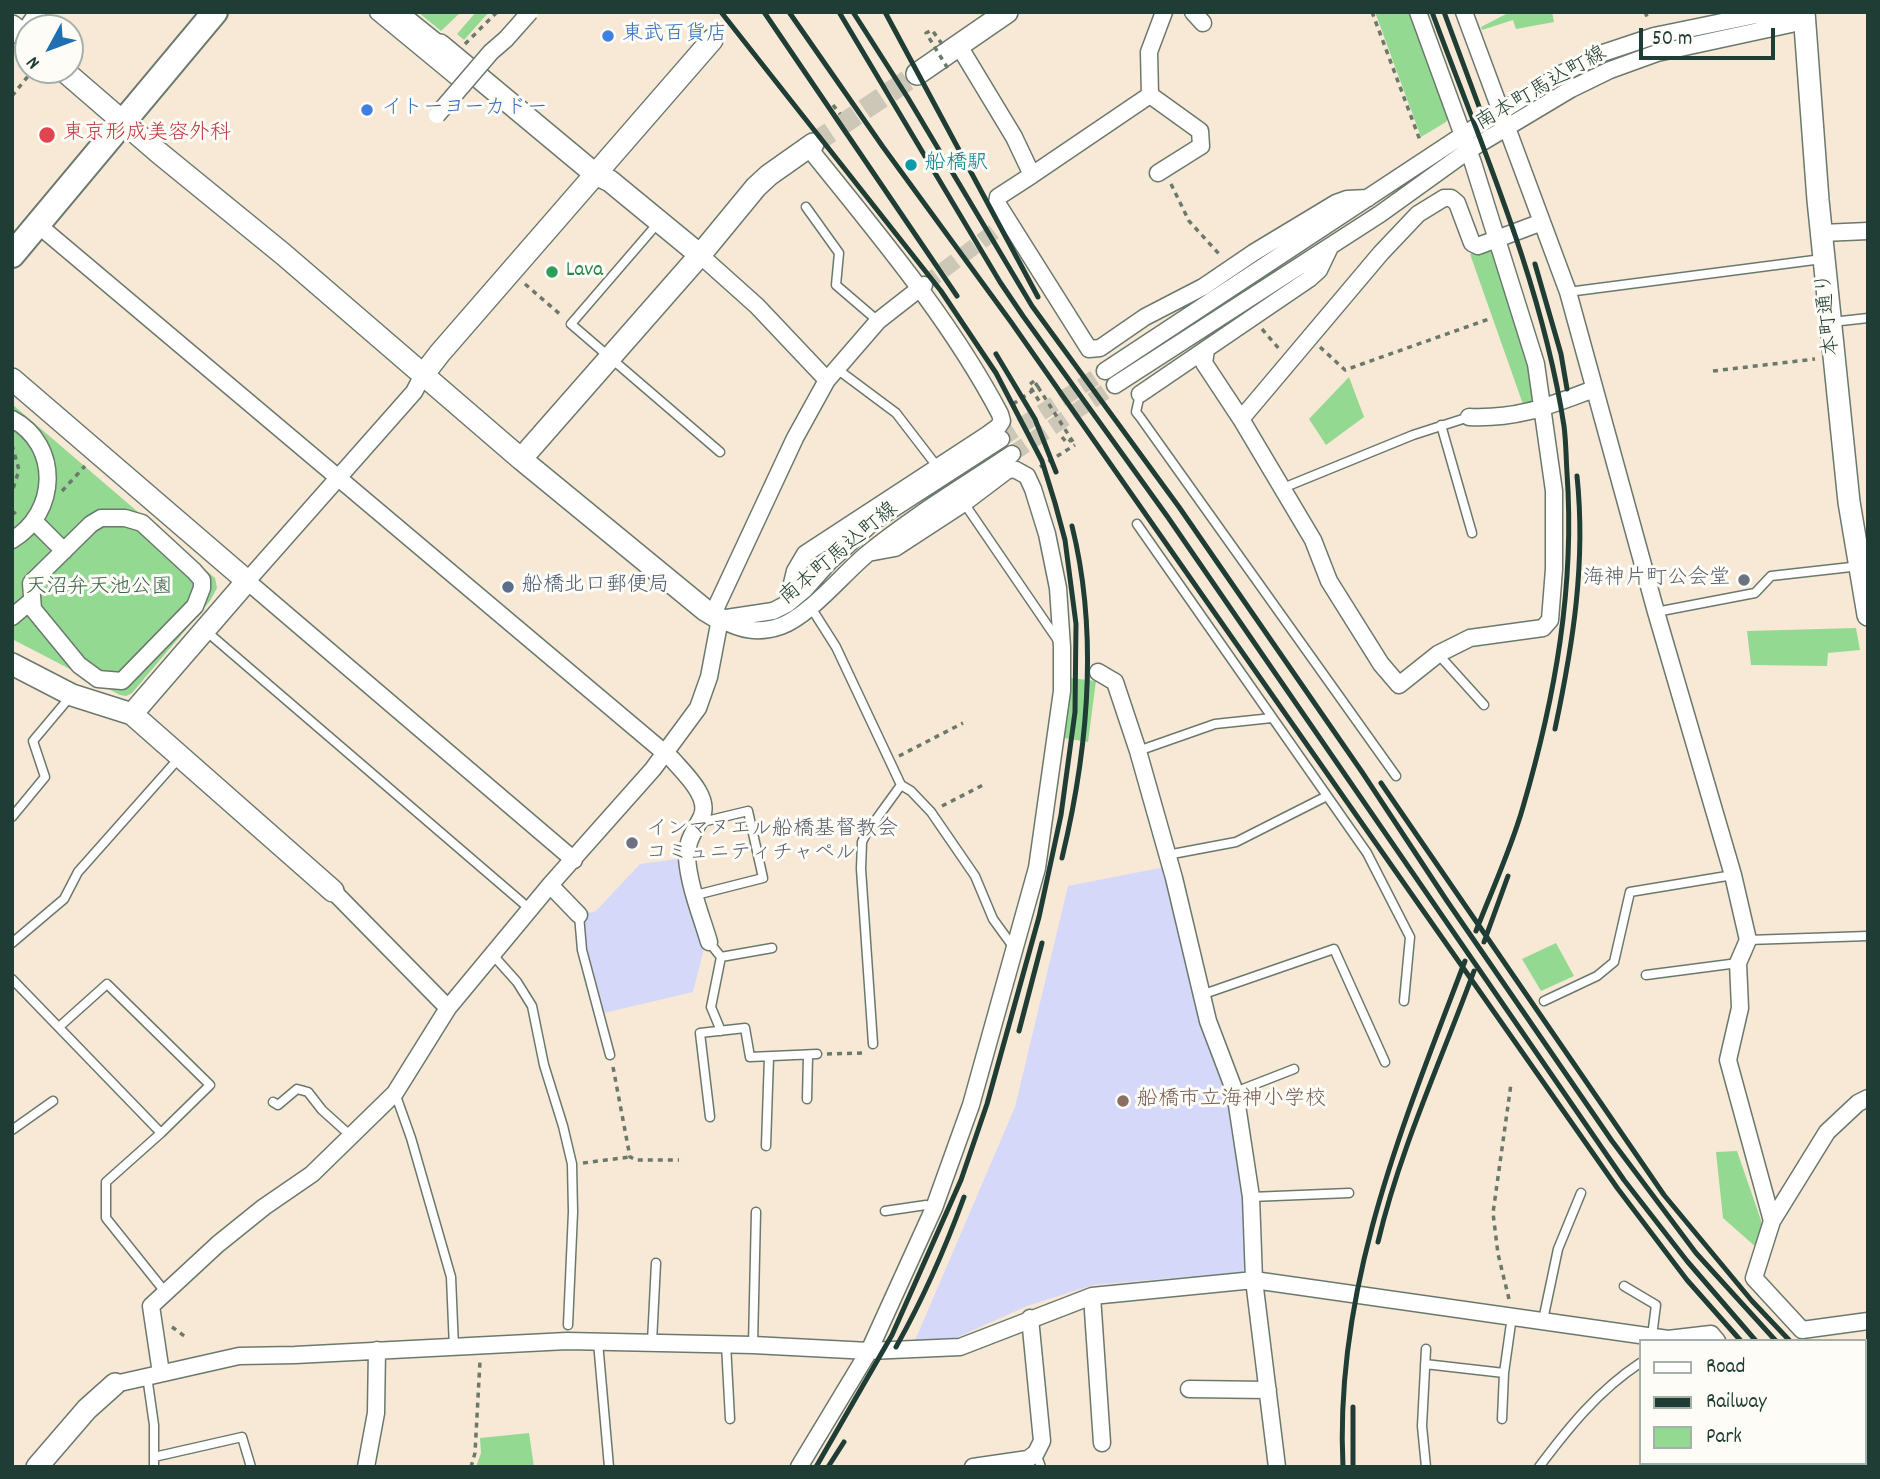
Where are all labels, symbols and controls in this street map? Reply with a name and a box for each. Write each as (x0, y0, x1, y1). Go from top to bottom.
north arrow (14, 14, 84, 84)
scale bar (1642, 14, 1778, 58)
place label: 東武百貨店 (622, 23, 727, 49)
text: 50 m (1652, 25, 1692, 55)
marker: 東武百貨店 (600, 28, 616, 44)
street label: 南本町馬込町線 (1472, 42, 1612, 138)
text: N (21, 49, 48, 74)
place label: イトーヨーカドー (381, 97, 548, 123)
marker: イトーヨーカドー (359, 102, 375, 118)
place label: 東京形成美容外科 (63, 122, 231, 148)
marker: 東京形成美容外科 (37, 125, 57, 145)
place label: 船橋駅 (925, 152, 988, 178)
marker: 船橋駅 (903, 157, 919, 173)
place label: Lava (566, 259, 603, 285)
marker: Lava (544, 264, 560, 280)
street label: 本町通り (1813, 271, 1847, 357)
street label: 南本町馬込町線 (776, 498, 904, 612)
place label: 海神片町公会堂 (1583, 567, 1730, 593)
marker: 海神片町公会堂 (1736, 572, 1752, 588)
place label: 船橋北口郵便局 (522, 574, 669, 600)
park label: 天沼弁天池公園 (26, 576, 172, 602)
marker: 船橋北口郵便局 (500, 579, 516, 595)
place label: インマヌエル船橋基督教会 コミュニティチャペル (646, 818, 898, 868)
marker: インマヌエル船橋基督教会 コミュニティチャペル (624, 835, 640, 851)
place label: 船橋市立海神小学校 (1137, 1088, 1326, 1114)
marker: 船橋市立海神小学校 (1115, 1093, 1131, 1109)
legend (1638, 1339, 1866, 1465)
text: Road (1706, 1353, 1745, 1383)
text: Railway (1706, 1388, 1767, 1418)
text: Park (1706, 1423, 1742, 1453)

